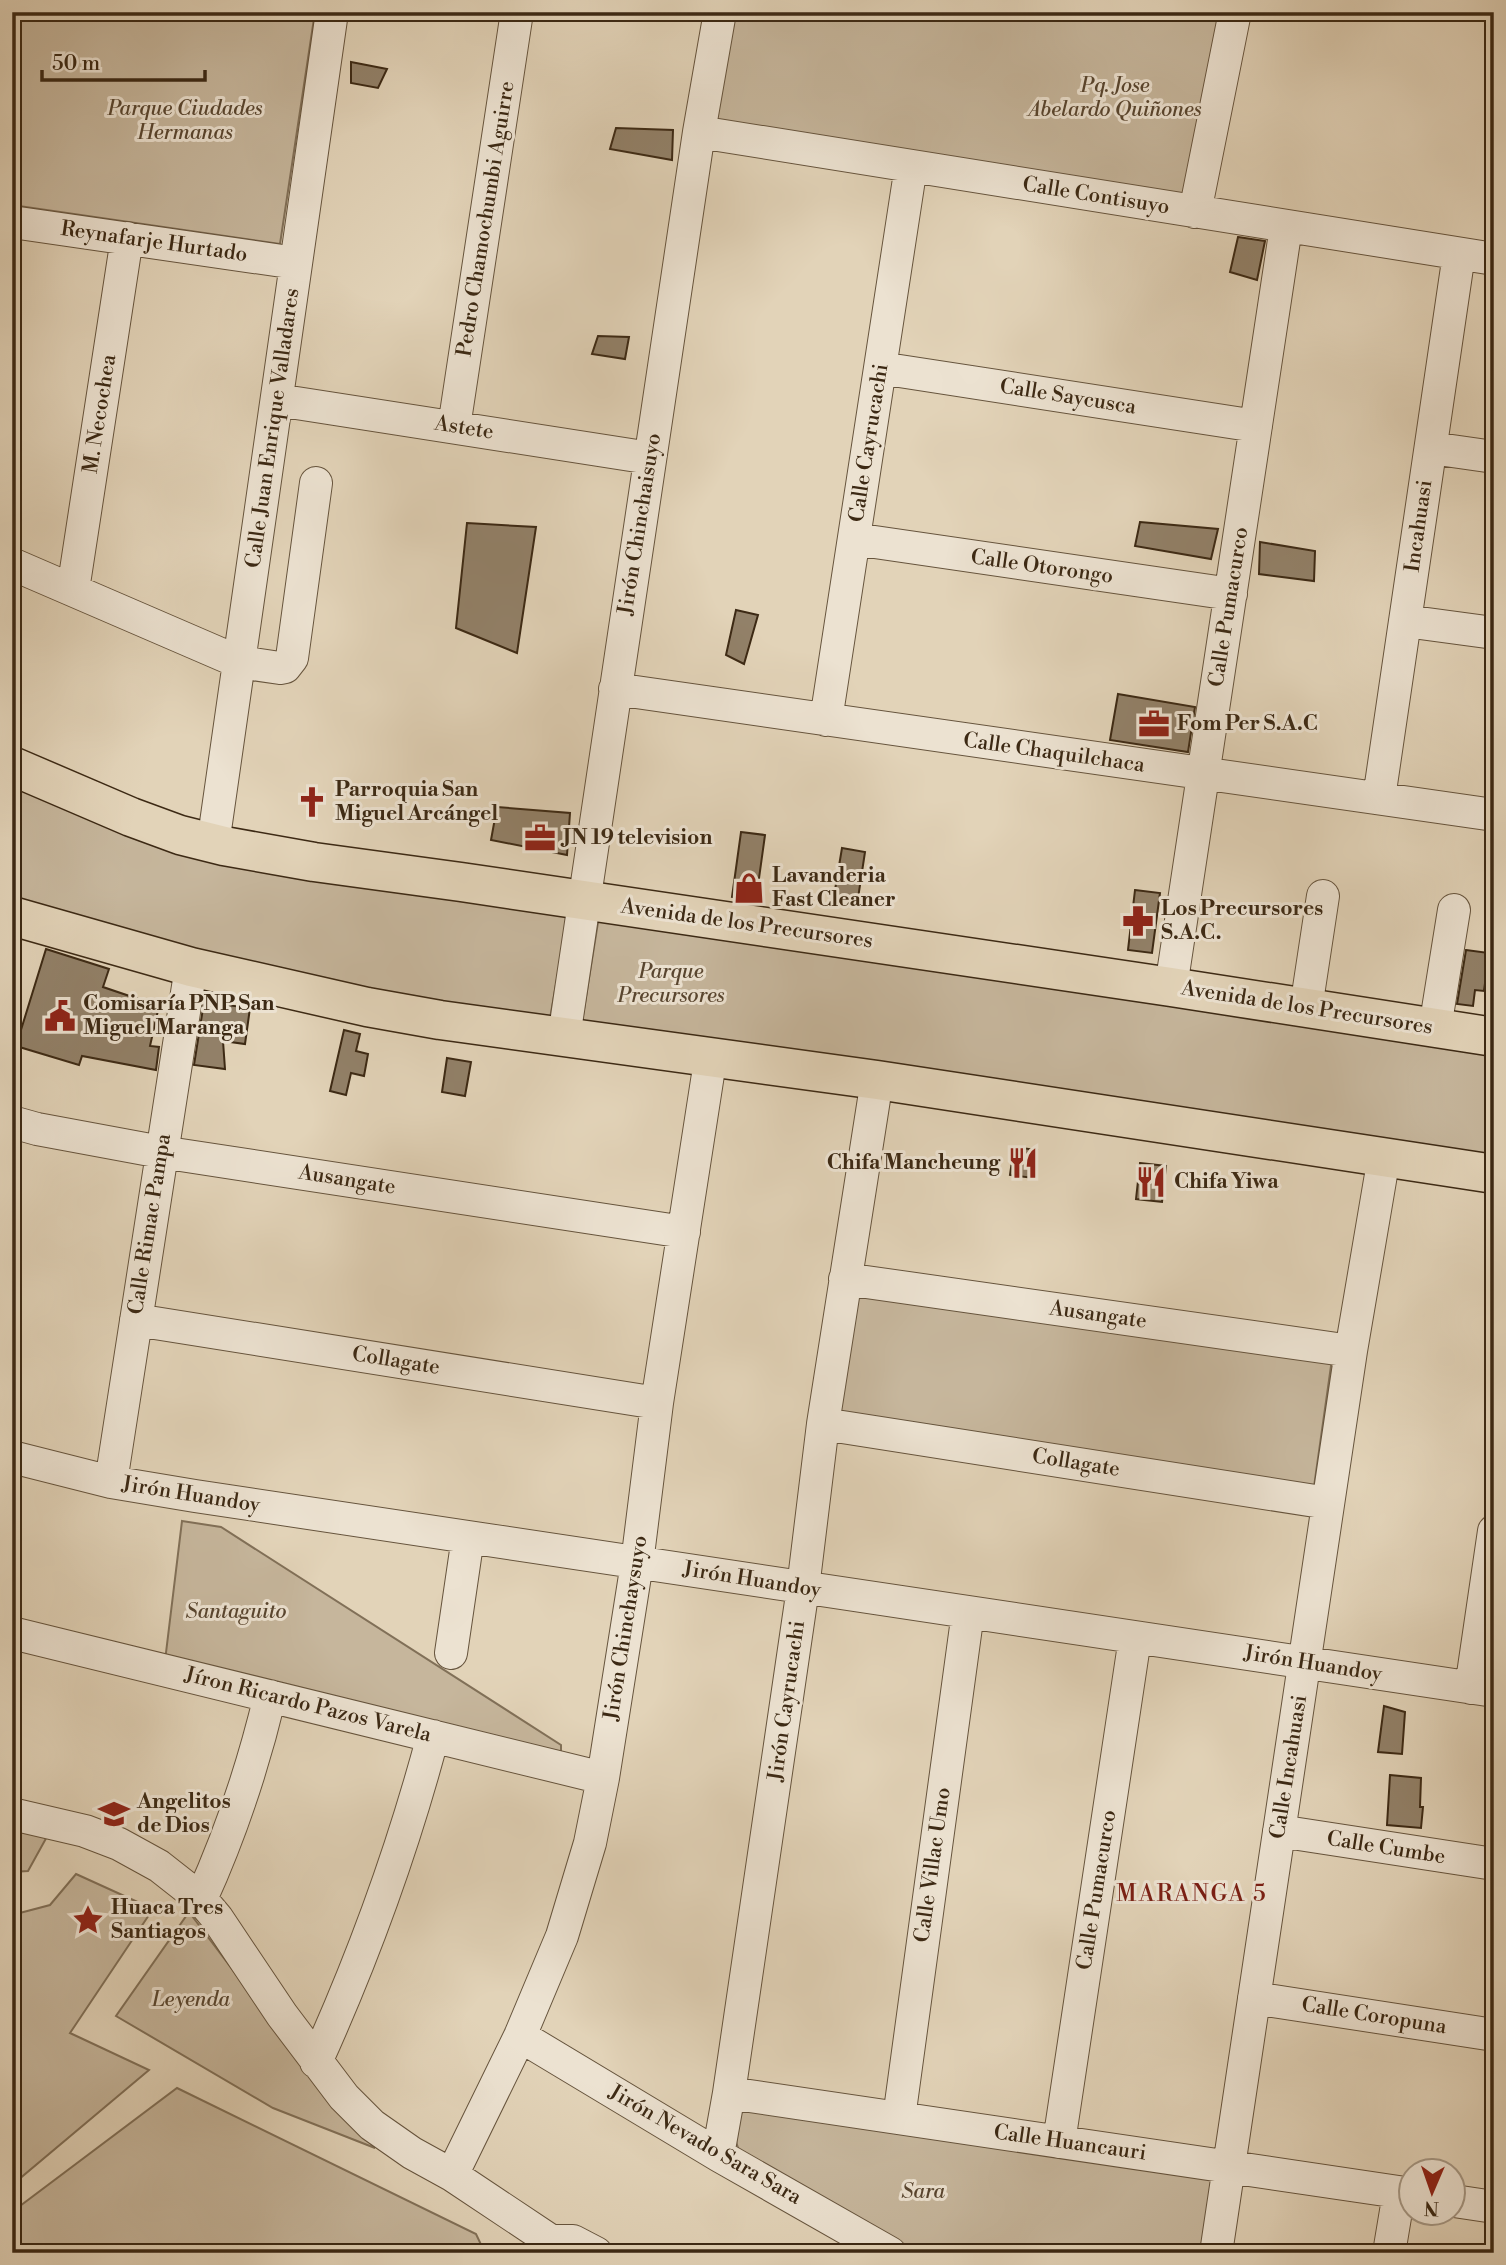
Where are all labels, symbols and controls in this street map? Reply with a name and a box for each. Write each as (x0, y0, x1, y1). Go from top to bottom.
scale bar (42, 38, 205, 82)
text: 50 m (52, 51, 100, 77)
park label: Pq. Jose Abelardo Quiñones (1026, 73, 1202, 123)
street label: Pedro Chamochumbi Aguirre (451, 79, 521, 359)
park label: Parque Ciudades Hermanas (106, 96, 263, 146)
street label: Calle Contisuyo (1021, 172, 1171, 220)
street label: Reynafarje Hurtado (59, 216, 249, 268)
street label: Calle Juan Enrique Valladares (240, 286, 306, 570)
street label: M. Necochea (78, 352, 122, 475)
street label: Calle Cayrucachi (844, 362, 894, 524)
street label: Calle Saycusca (998, 373, 1138, 421)
street label: Astete (432, 410, 495, 445)
street label: Jirón Chinchaisuyo (613, 431, 667, 618)
street label: Incahuasi (1400, 478, 1438, 574)
street label: Calle Pumacurco (1204, 525, 1254, 689)
street label: Calle Otorongo (969, 544, 1115, 590)
office icon: Fom Per S.A.C (1137, 707, 1171, 741)
place label: Fom Per S.A.C (1177, 711, 1318, 737)
street label: Calle Chaquilchaca (962, 727, 1147, 779)
place label: Parroquia San Miguel Arcángel (335, 777, 498, 827)
church icon: Parroquia San Miguel Arcángel (295, 785, 329, 819)
office icon: JN 19 television (523, 821, 557, 855)
place label: JN 19 television (560, 825, 712, 851)
place label: Lavanderia Fast Cleaner (772, 863, 896, 913)
shop icon: Lavanderia Fast Cleaner (732, 871, 766, 905)
street label: Avenida de los Precursores (618, 893, 875, 955)
place label: Los Precursores S.A.C. (1161, 896, 1323, 946)
pharmacy icon: Los Precursores S.A.C. (1121, 904, 1155, 938)
park label: Parque Precursores (616, 959, 725, 1009)
street label: Avenida de los Precursores (1179, 975, 1435, 1041)
place label: Comisaría PNP San Miguel Maranga (83, 991, 275, 1041)
public building icon: Comisaría PNP San Miguel Maranga (43, 999, 77, 1033)
street label: Calle Rimac Pampa (123, 1131, 177, 1316)
restaurant icon: Chifa Mancheung (1006, 1146, 1040, 1180)
place label: Chifa Mancheung (827, 1150, 1001, 1176)
street label: Ausangate (296, 1159, 397, 1201)
restaurant icon: Chifa Yiwa (1134, 1165, 1168, 1199)
place label: Chifa Yiwa (1174, 1169, 1279, 1195)
street label: Ausangate (1047, 1295, 1148, 1335)
street label: Collagate (350, 1341, 442, 1381)
street label: Collagate (1030, 1443, 1122, 1483)
street label: Jirón Huandoy (119, 1471, 263, 1519)
street label: Jirón Chinchaysuyo (598, 1534, 653, 1723)
street label: Jirón Huandoy (680, 1556, 824, 1604)
park label: Santaguito (185, 1599, 287, 1625)
street label: Jirón Cayrucachi (763, 1619, 811, 1784)
street label: Jirón Huandoy (1241, 1640, 1385, 1688)
street label: Jíron Ricardo Pazos Varela (181, 1662, 434, 1748)
street label: Calle Incahuasi (1265, 1693, 1313, 1841)
street label: Calle Villac Umo (909, 1786, 957, 1944)
place label: Angelitos de Dios (136, 1789, 231, 1839)
school or university icon: Angelitos de Dios (97, 1797, 131, 1831)
street label: Calle Pumacurco (1072, 1808, 1122, 1972)
street label: Calle Cumbe (1325, 1826, 1447, 1870)
district label: MARANGA 5 (1116, 1880, 1268, 1908)
place label: Huaca Tres Santiagos (111, 1895, 223, 1945)
place icon: Huaca Tres Santiagos (71, 1903, 105, 1937)
park label: Leyenda (151, 1987, 230, 2013)
street label: Calle Coropuna (1300, 1992, 1449, 2040)
street label: Jirón Nevado Sara Sara (603, 2079, 806, 2211)
street label: Calle Huancauri (992, 2119, 1148, 2167)
north arrow (1398, 2156, 1468, 2226)
park label: Sara (901, 2179, 945, 2205)
text: N (1424, 2196, 1439, 2220)

